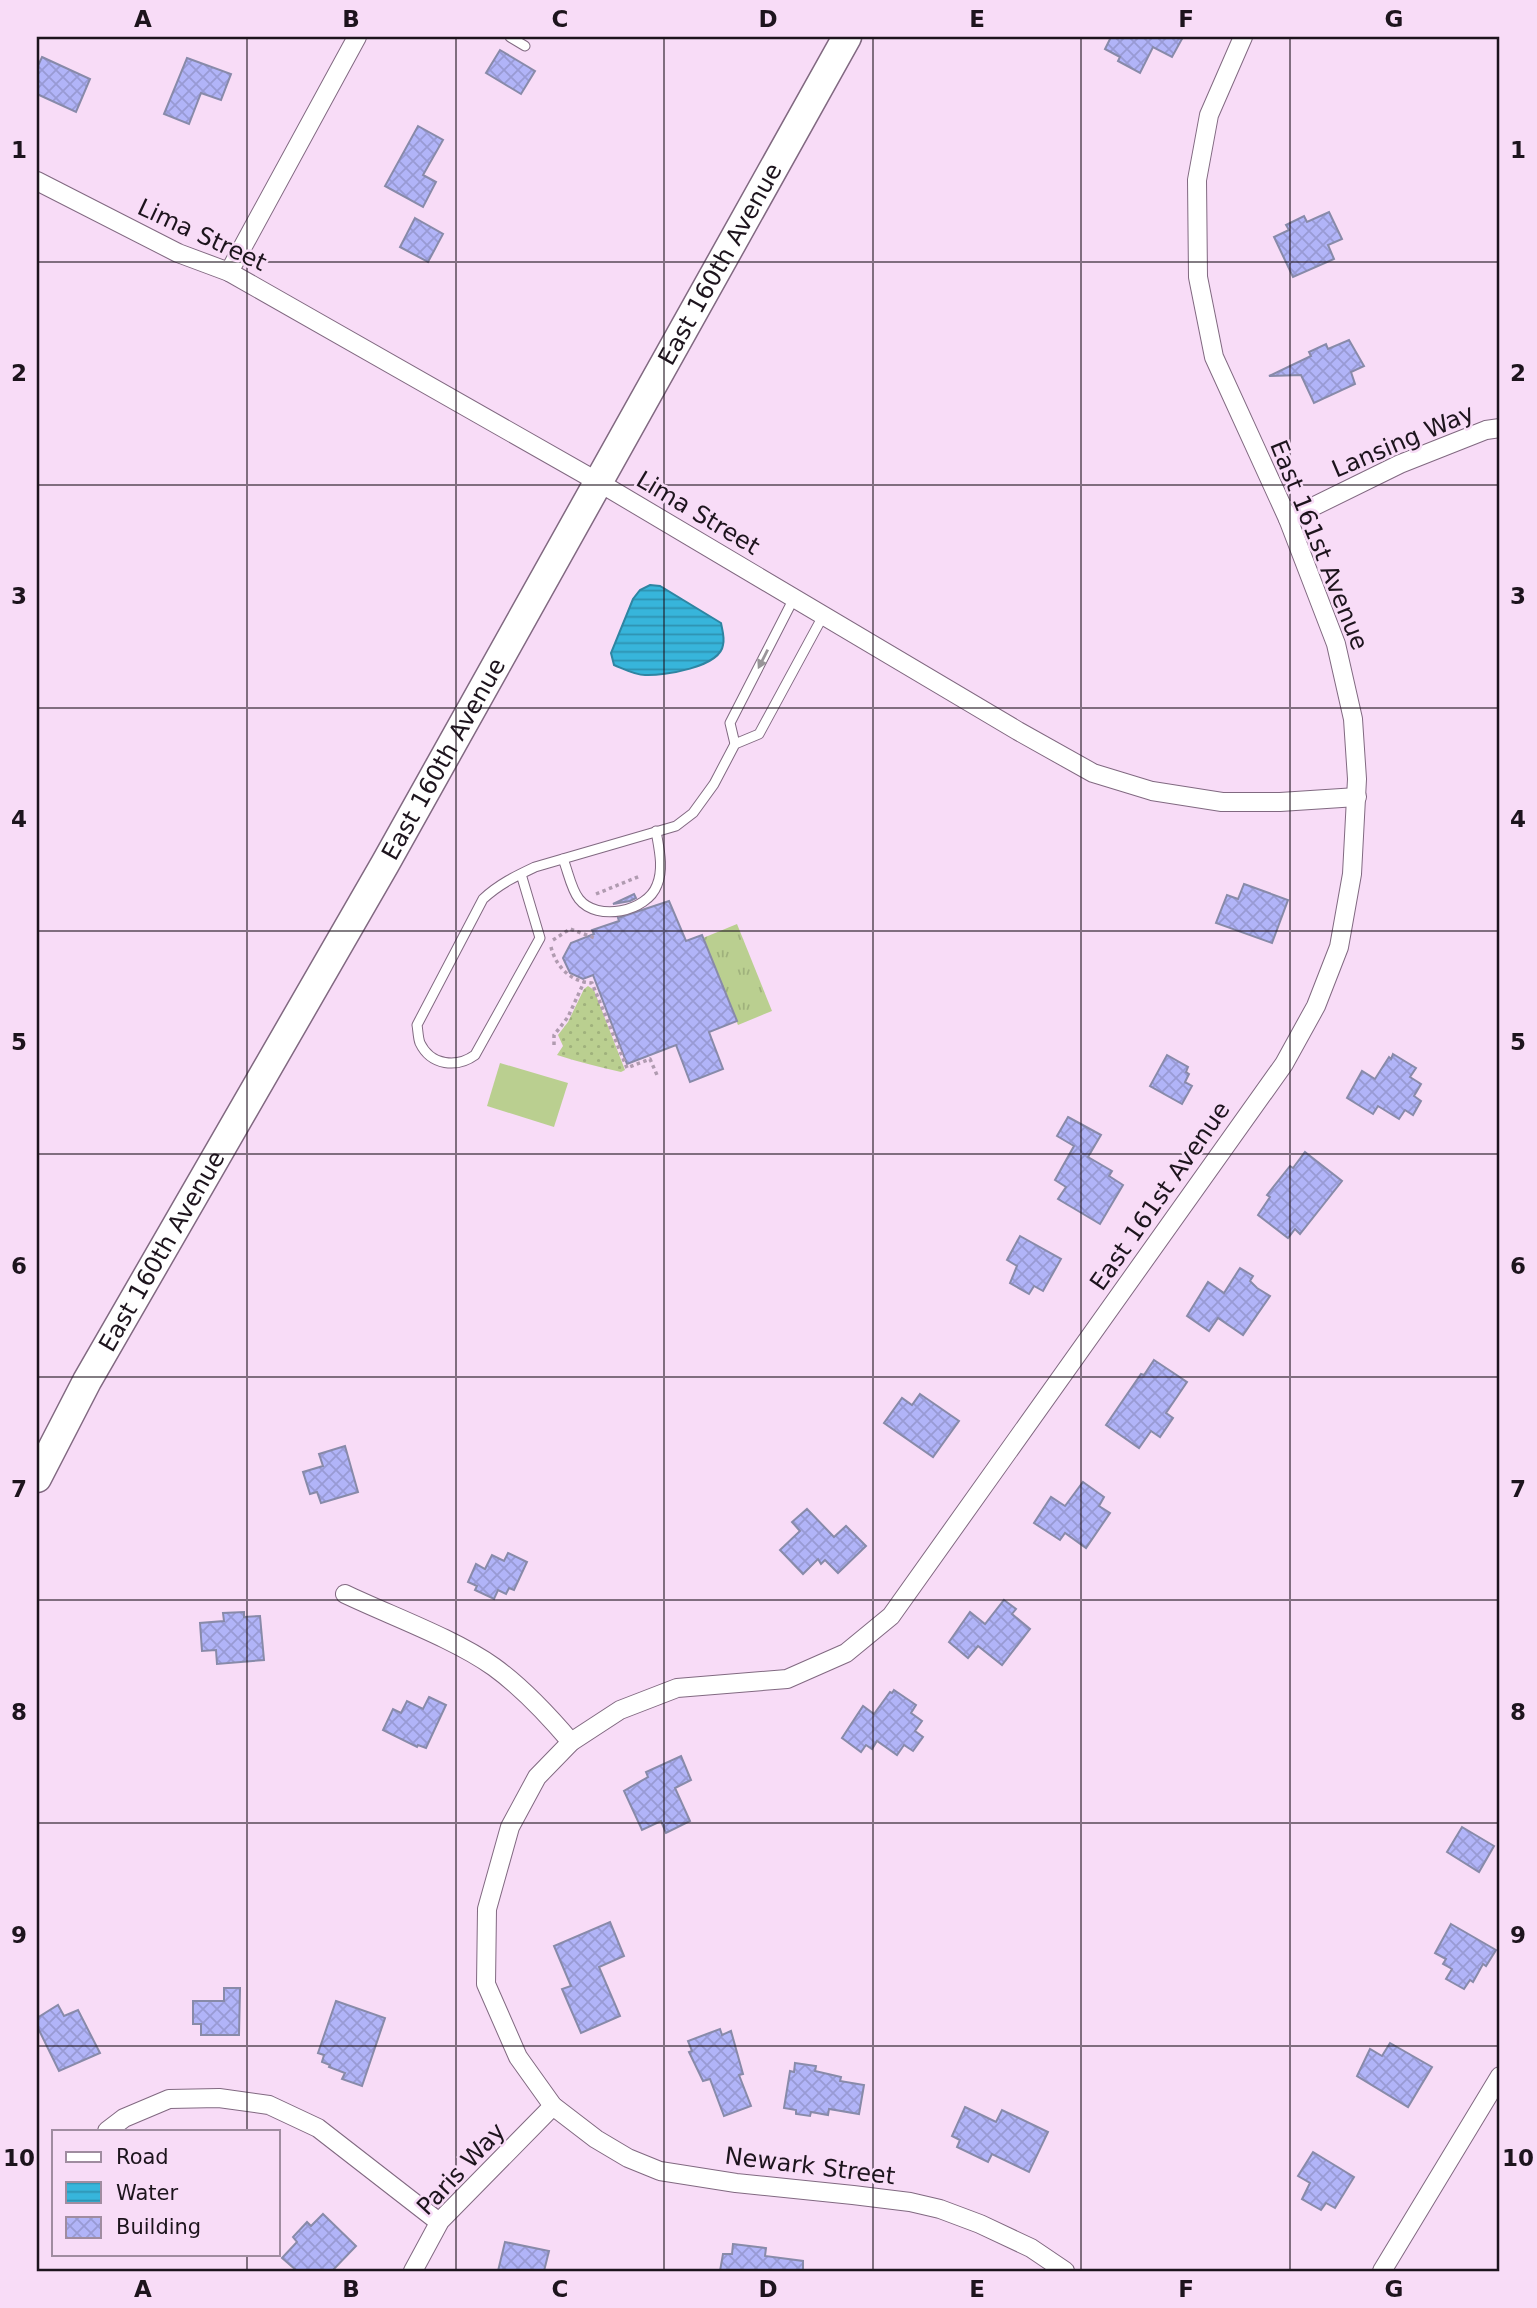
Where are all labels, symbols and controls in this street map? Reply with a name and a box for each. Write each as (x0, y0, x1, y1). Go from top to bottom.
text: A (134, 6, 152, 32)
text: B (342, 6, 360, 32)
text: C (552, 6, 568, 32)
text: D (758, 6, 778, 32)
text: E (969, 6, 985, 32)
text: F (1178, 6, 1194, 32)
text: G (1385, 6, 1403, 32)
text: 1 (11, 137, 27, 163)
text: 1 (1510, 137, 1526, 163)
street label: East 160th Avenue (653, 158, 788, 370)
street label: Lima Street (133, 193, 271, 277)
text: 2 (11, 360, 27, 386)
text: 2 (1510, 360, 1526, 386)
street label: Lansing Way (1328, 398, 1478, 484)
street label: East 161st Avenue (1264, 436, 1374, 654)
street label: Lima Street (631, 465, 765, 561)
text: 3 (11, 583, 27, 609)
text: 3 (1510, 583, 1526, 609)
one-way arrow (757, 649, 769, 669)
street label: East 160th Avenue (376, 653, 511, 865)
text: 4 (11, 806, 27, 832)
text: 4 (1510, 806, 1526, 832)
text: 5 (11, 1029, 27, 1055)
text: 5 (1510, 1029, 1526, 1055)
street label: East 161st Avenue (1084, 1096, 1236, 1296)
street label: East 160th Avenue (93, 1146, 231, 1356)
text: 6 (11, 1253, 27, 1279)
text: 6 (1510, 1253, 1526, 1279)
text: 7 (11, 1476, 27, 1502)
text: 7 (1510, 1476, 1526, 1502)
text: 8 (11, 1699, 27, 1725)
text: 8 (1510, 1699, 1526, 1725)
text: 9 (11, 1922, 27, 1948)
text: 9 (1510, 1922, 1526, 1948)
street label: Paris Way (411, 2117, 511, 2221)
legend (52, 2130, 280, 2256)
street label: Newark Street (723, 2142, 897, 2190)
text: 10 (3, 2145, 35, 2171)
text: Road (116, 2145, 169, 2169)
text: 10 (1502, 2145, 1534, 2171)
text: Water (116, 2181, 178, 2205)
text: Building (116, 2215, 201, 2239)
text: A (134, 2276, 152, 2302)
text: B (342, 2276, 360, 2302)
text: C (552, 2276, 568, 2302)
text: D (758, 2276, 778, 2302)
text: E (969, 2276, 985, 2302)
text: F (1178, 2276, 1194, 2302)
text: G (1385, 2276, 1403, 2302)

